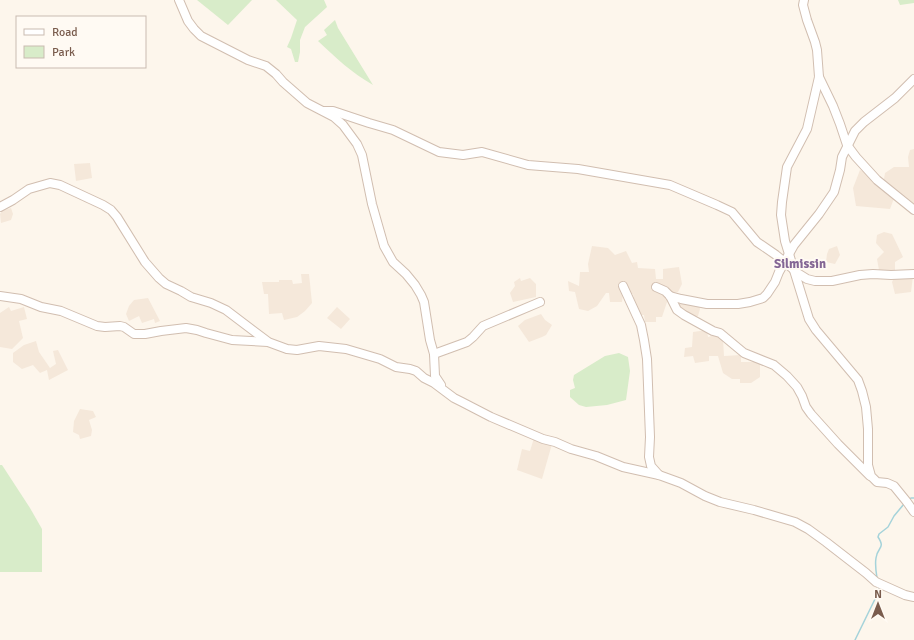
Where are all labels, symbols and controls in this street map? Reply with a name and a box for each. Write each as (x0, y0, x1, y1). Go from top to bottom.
legend (16, 16, 146, 68)
text: Road (52, 25, 78, 40)
text: Park (52, 45, 75, 60)
district label: Silmissin (774, 256, 826, 272)
north arrow (858, 584, 898, 624)
text: N (874, 588, 882, 601)

